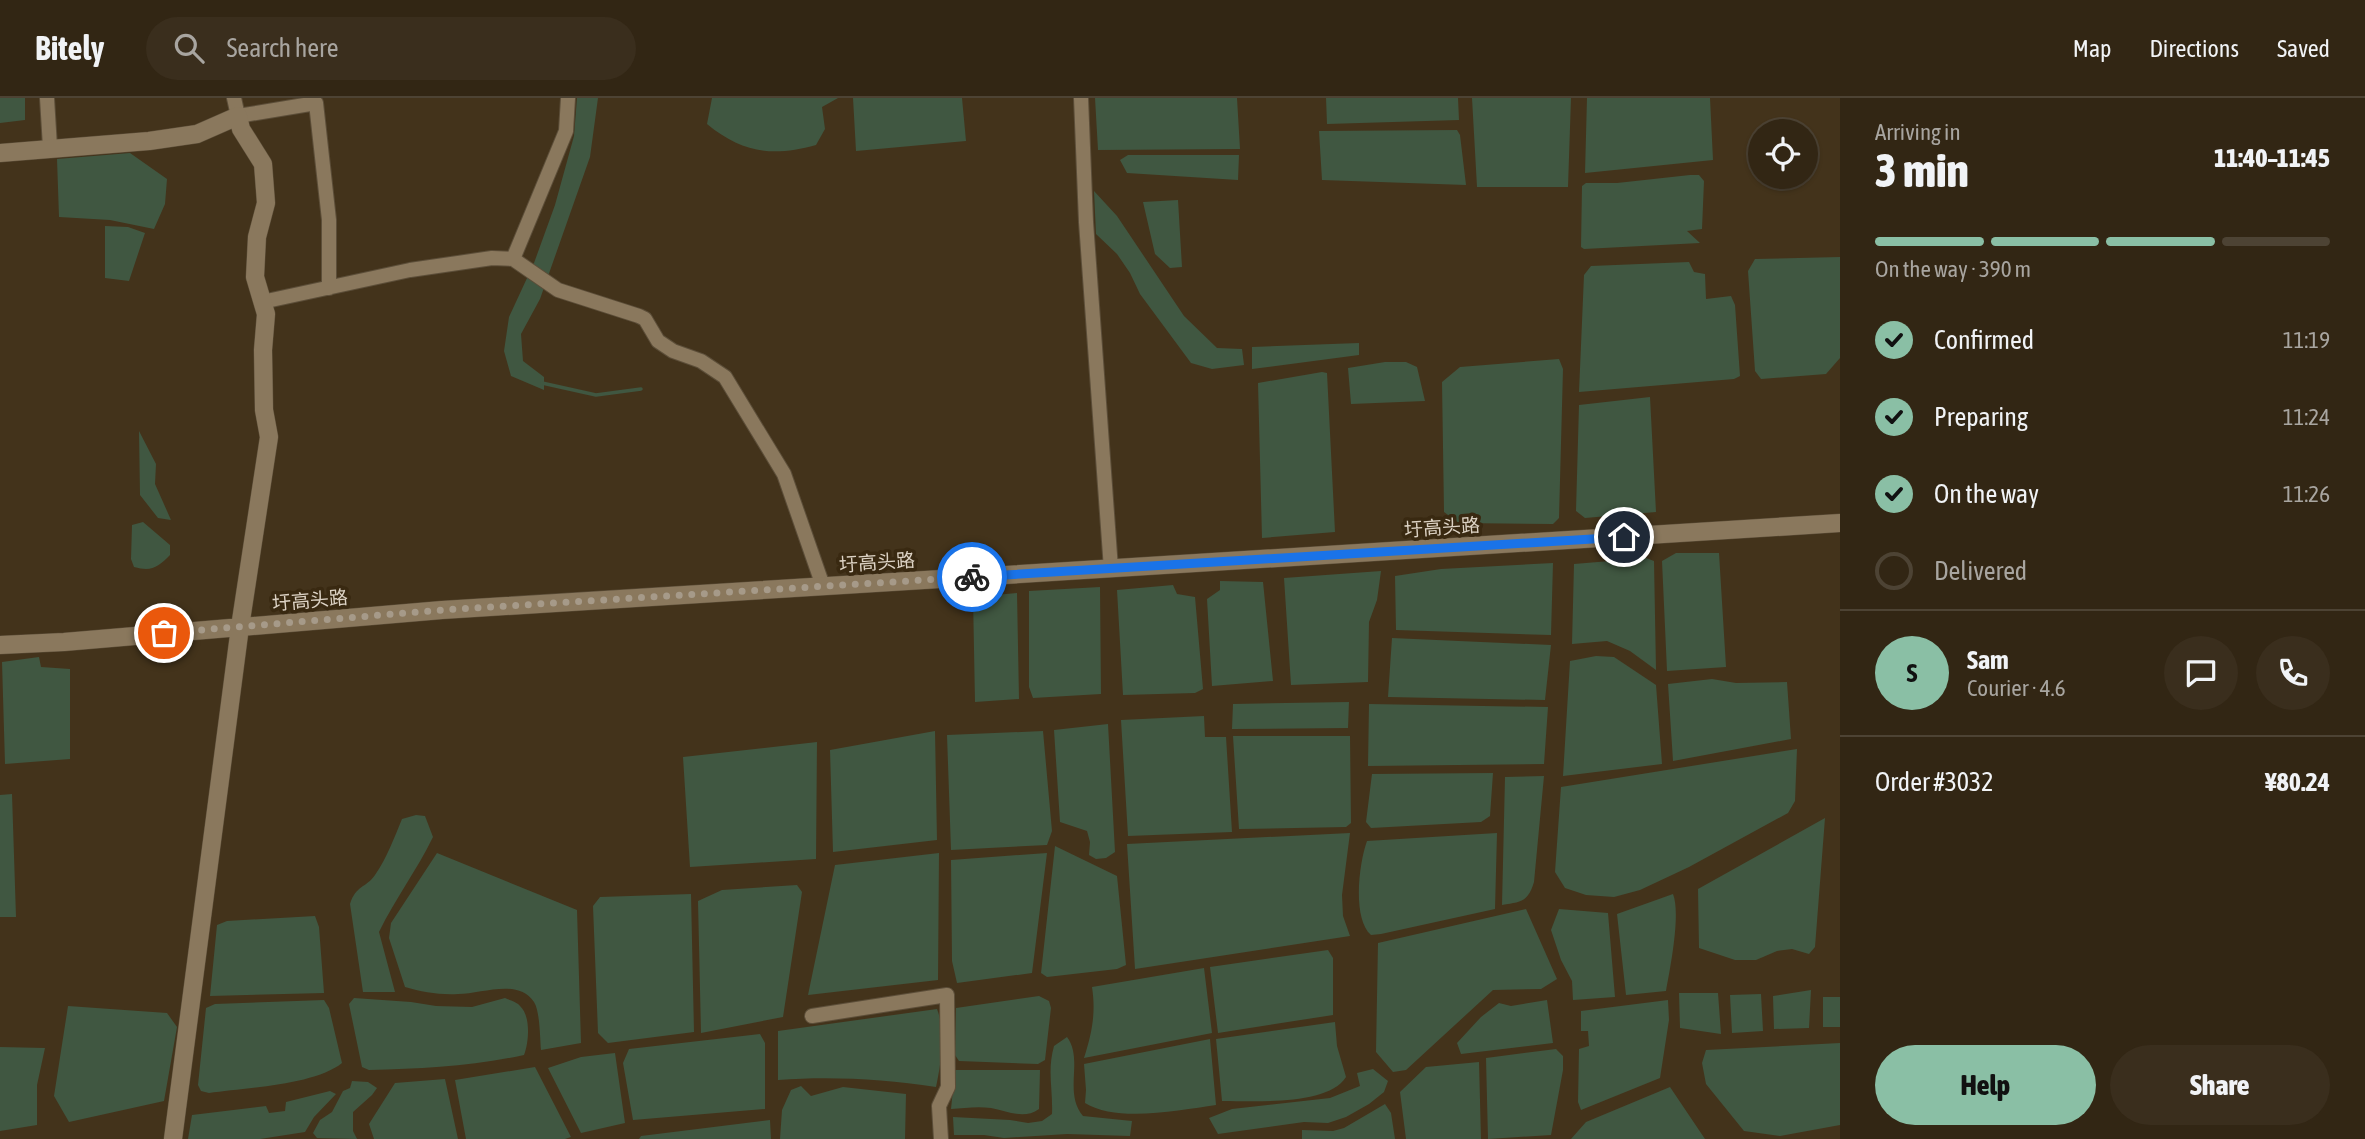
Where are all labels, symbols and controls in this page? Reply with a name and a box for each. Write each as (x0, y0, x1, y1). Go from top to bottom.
search box (146, 17, 636, 80)
text: Bitely (35, 29, 104, 67)
icon: search (170, 29, 208, 67)
text: Search here (226, 33, 339, 63)
text: Map (2073, 35, 2111, 62)
text: Directions (2149, 35, 2239, 62)
text: Saved (2277, 35, 2330, 62)
map controls (1748, 119, 1818, 189)
button: locate (1748, 119, 1818, 189)
text: Arriving in (1875, 119, 1961, 145)
text: 11:40–11:45 (2214, 143, 2330, 173)
text: 3 min (1875, 144, 1969, 197)
text: On the way · 390 m (1875, 256, 2031, 282)
icon: check (1875, 321, 1913, 359)
text: Confirmed (1934, 325, 2034, 355)
text: 11:19 (2283, 327, 2330, 353)
icon: check (1875, 398, 1913, 436)
text: Preparing (1934, 402, 2028, 432)
text: 11:24 (2283, 404, 2330, 430)
icon: check (1875, 475, 1913, 513)
text: On the way (1934, 479, 2039, 509)
text: 11:26 (2283, 481, 2330, 507)
pin (1594, 507, 1654, 567)
street label: 圩高头路 (1403, 513, 1481, 541)
icon: home (1605, 518, 1643, 556)
courier (937, 542, 1007, 612)
street label: 圩高头路 (838, 548, 916, 576)
text: Delivered (1934, 556, 2027, 586)
icon: bike (953, 558, 991, 596)
street label: 圩高头路 (271, 586, 349, 614)
pin (134, 603, 194, 663)
icon: bag (145, 614, 183, 652)
button: chat (2164, 636, 2238, 710)
button: phone (2256, 636, 2330, 710)
text: Sam (1967, 645, 2009, 675)
text: S (1907, 658, 1917, 688)
text: Courier · 4.6 (1967, 675, 2066, 701)
text: Order #3032 (1875, 767, 1994, 797)
text: ¥80.24 (2265, 767, 2330, 797)
button: Help (1875, 1045, 2096, 1125)
button: Share (2110, 1045, 2330, 1125)

